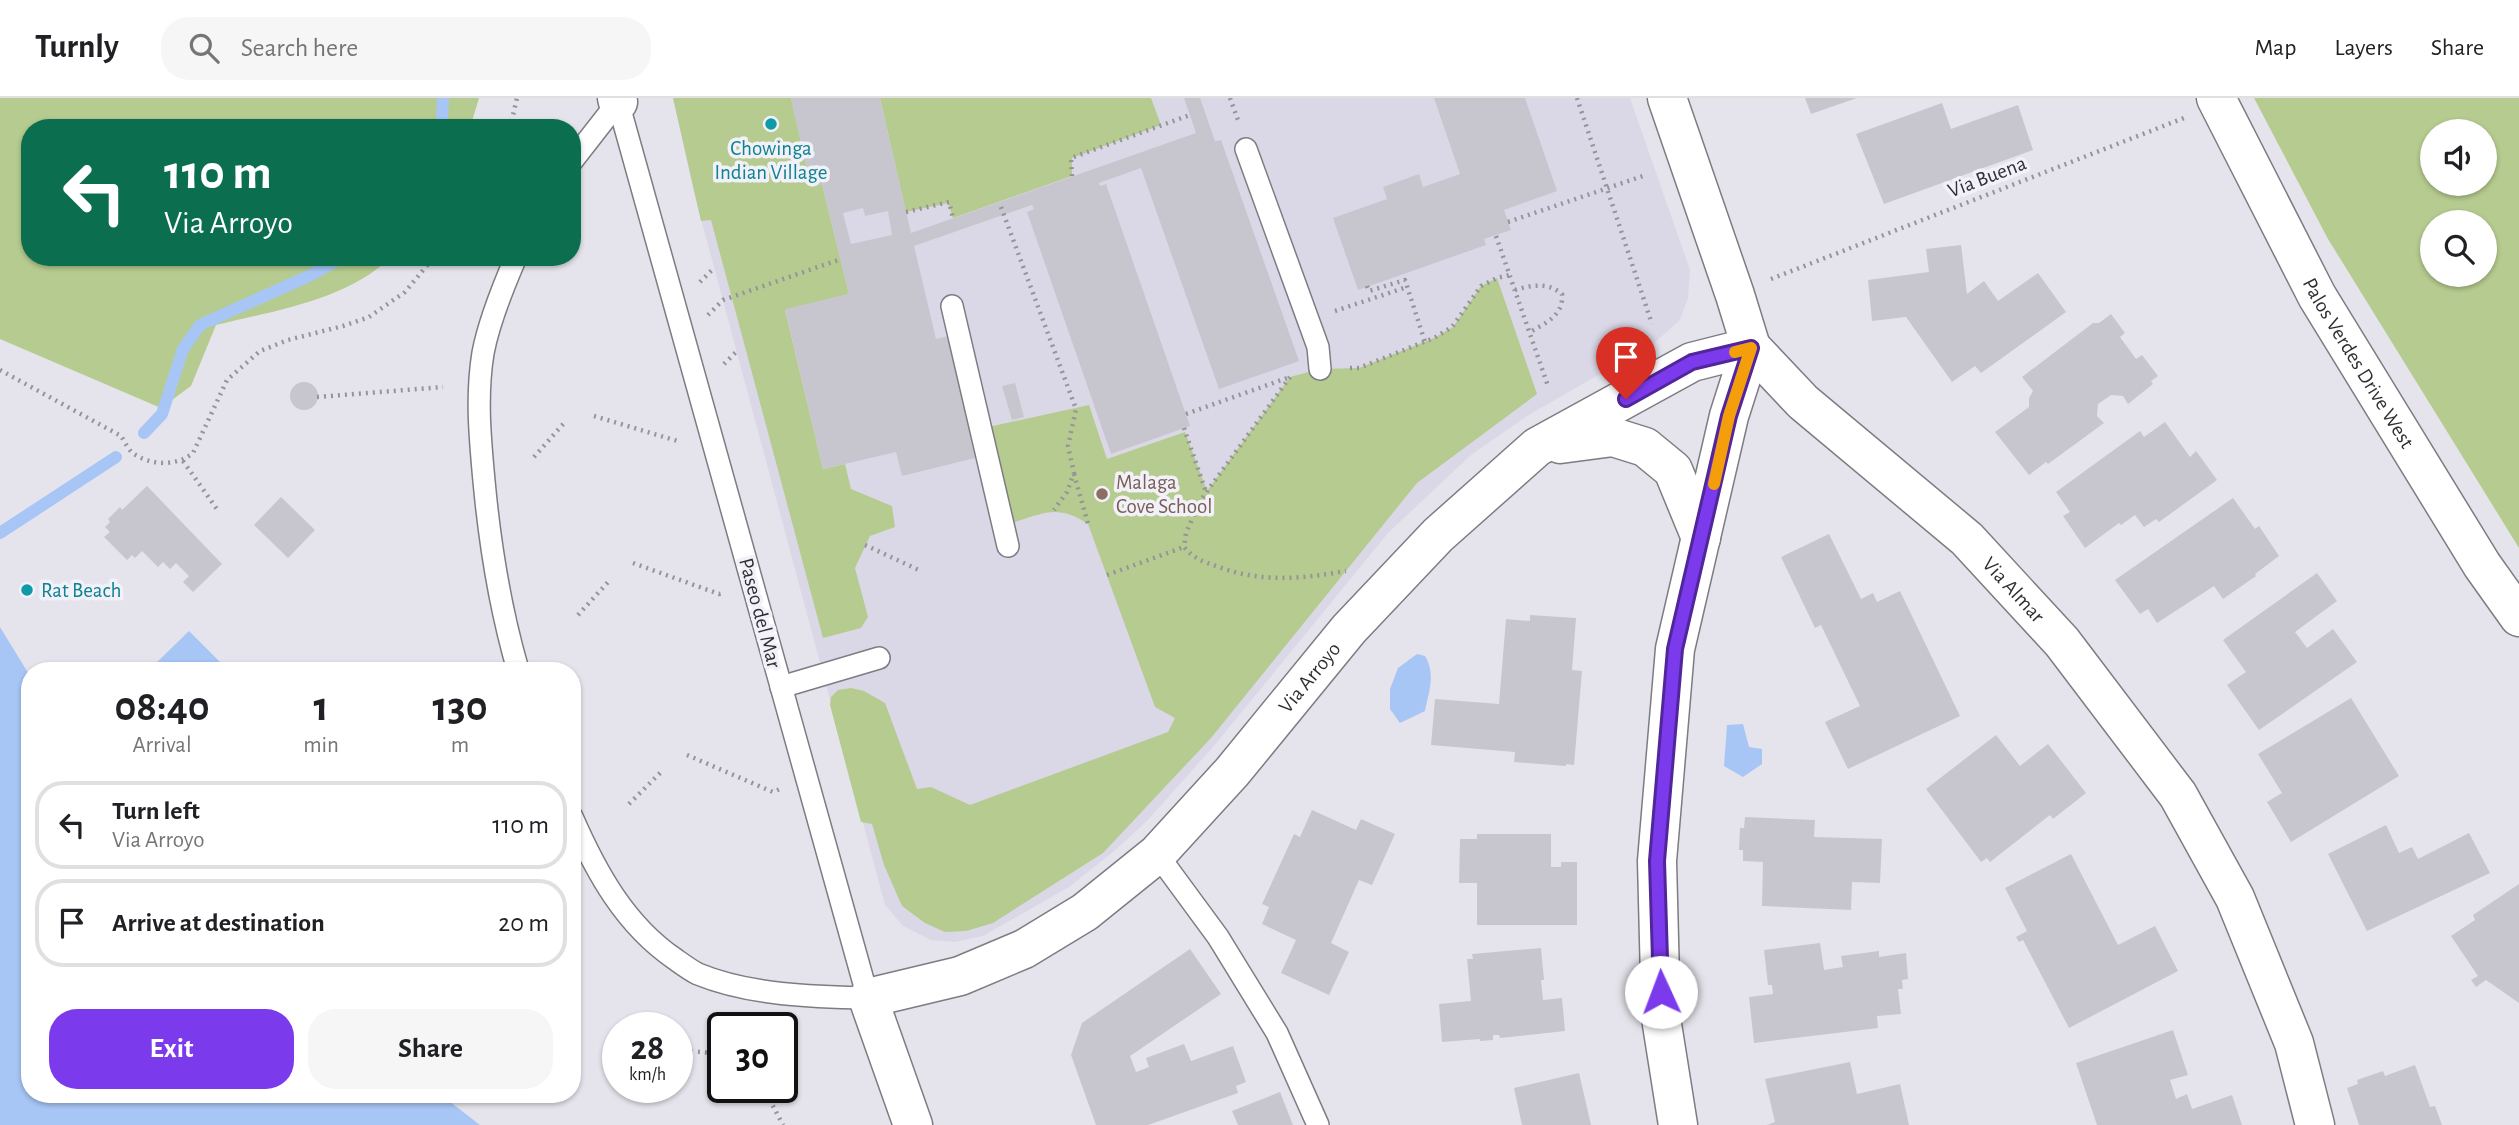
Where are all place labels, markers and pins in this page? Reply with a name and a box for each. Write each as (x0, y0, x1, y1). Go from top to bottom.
marker: Chowinga Indian Village (763, 116, 779, 132)
place label: Chowinga Indian Village (715, 138, 827, 183)
pin (1596, 327, 1656, 399)
place label: Malaga Cove School (1116, 472, 1213, 517)
marker: Malaga Cove School (1094, 486, 1110, 502)
place label: Rat Beach (41, 580, 122, 601)
marker: Rat Beach (19, 582, 35, 598)

